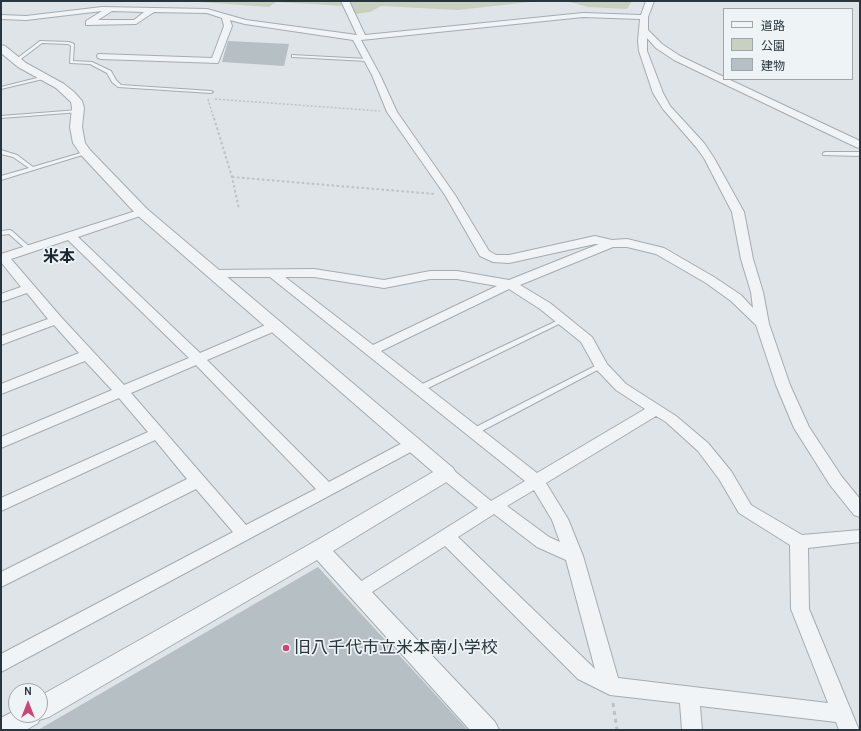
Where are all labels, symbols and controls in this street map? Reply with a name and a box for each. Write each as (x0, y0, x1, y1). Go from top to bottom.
legend (723, 8, 853, 80)
text: 道路 (761, 19, 785, 33)
text: 公園 (761, 39, 785, 53)
text: 建物 (761, 59, 785, 73)
district label: 米本 (43, 247, 75, 267)
place label: 旧八千代市立米本南小学校 (294, 638, 498, 658)
marker: 旧八千代市立米本南小学校 (281, 643, 291, 653)
north arrow (8, 683, 48, 723)
text: N (24, 685, 32, 698)

